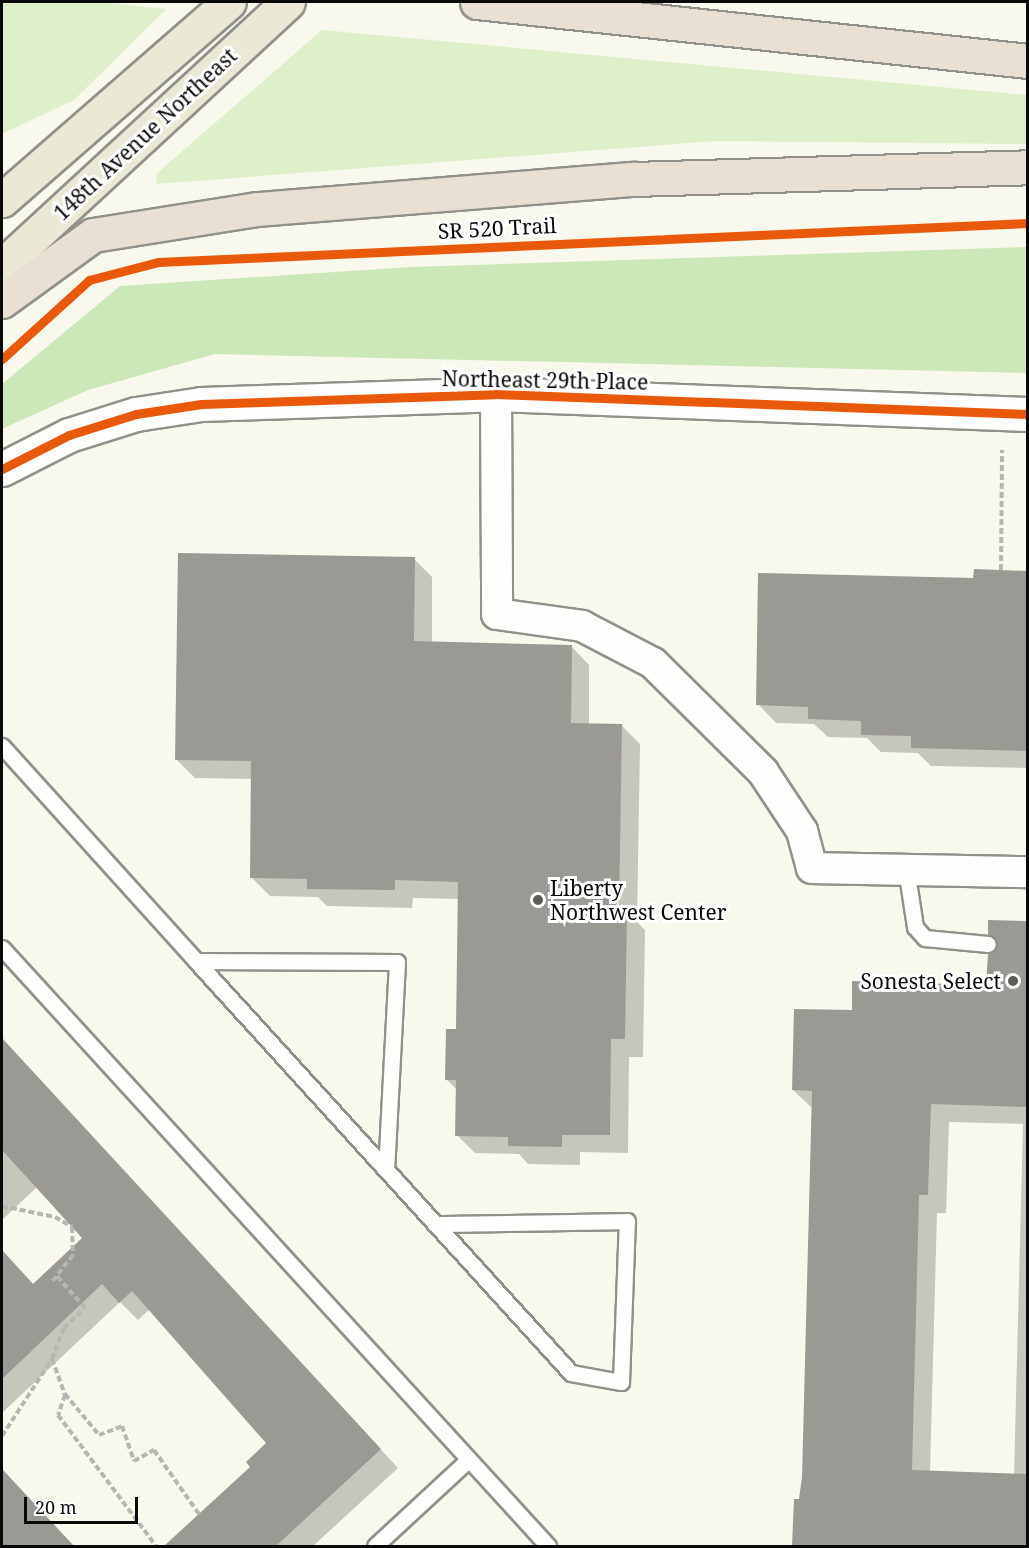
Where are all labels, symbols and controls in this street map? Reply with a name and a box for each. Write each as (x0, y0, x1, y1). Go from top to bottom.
street label: 148th Avenue Northeast (48, 43, 242, 225)
street label: SR 520 Trail (437, 212, 557, 244)
street label: Northeast 29th Place (442, 366, 648, 394)
place label: Liberty Northwest Center (550, 875, 727, 925)
marker: Liberty Northwest Center (531, 893, 545, 907)
place label: Sonesta Select (860, 968, 1001, 994)
marker: Sonesta Select (1006, 974, 1020, 988)
scale bar (27, 1485, 141, 1523)
text: 20 m (35, 1495, 77, 1519)

